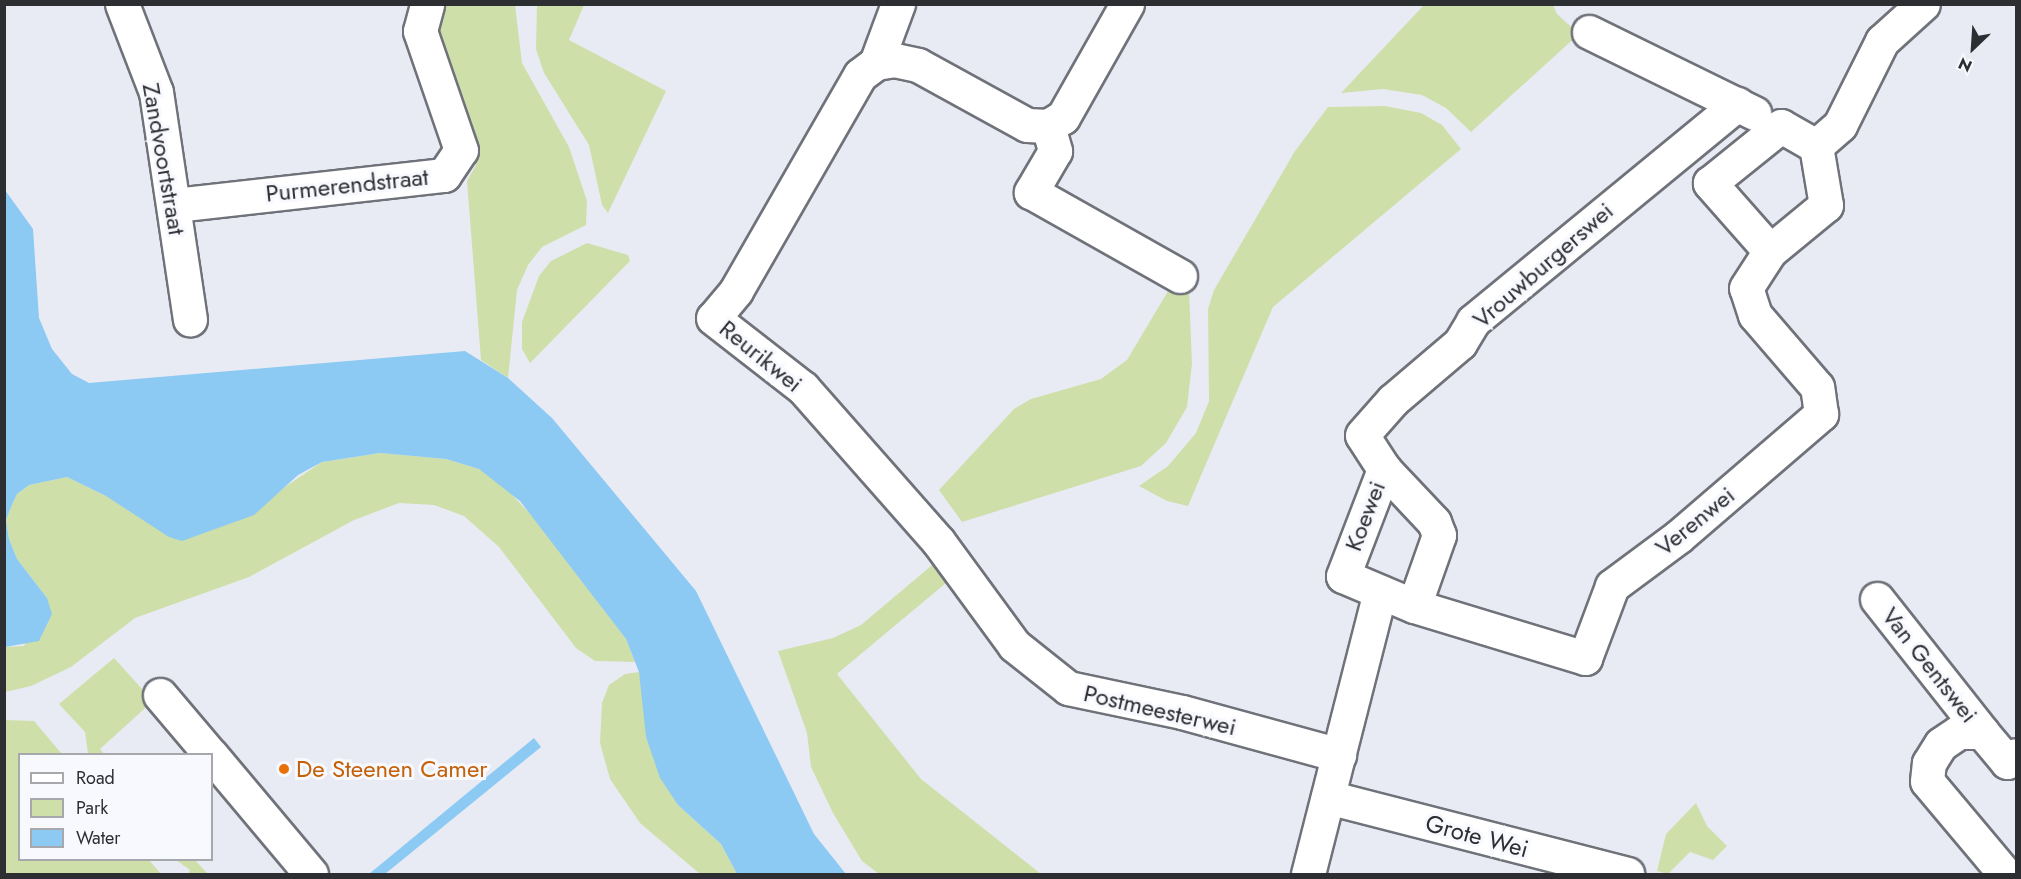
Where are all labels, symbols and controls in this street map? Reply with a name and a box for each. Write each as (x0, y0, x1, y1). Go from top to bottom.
north arrow (1943, 18, 2003, 78)
text: N (1955, 52, 1976, 78)
street label: Zandvoortstraat (136, 81, 192, 237)
street label: Purmerendstraat (264, 162, 430, 208)
street label: Vrouwburgerswei (1467, 196, 1619, 334)
street label: Reurikwei (714, 314, 808, 398)
street label: Koewei (1339, 477, 1391, 555)
street label: Verenwei (1650, 480, 1740, 562)
street label: Van Gentswei (1876, 602, 1984, 728)
street label: Postmeesterwei (1081, 678, 1239, 742)
legend (18, 753, 213, 861)
place label: De Steenen Camer (296, 755, 488, 783)
marker: De Steenen Camer (277, 762, 291, 776)
text: Road (76, 765, 115, 791)
text: Park (76, 795, 108, 821)
street label: Grote Wei (1422, 808, 1532, 864)
text: Water (76, 825, 120, 851)

